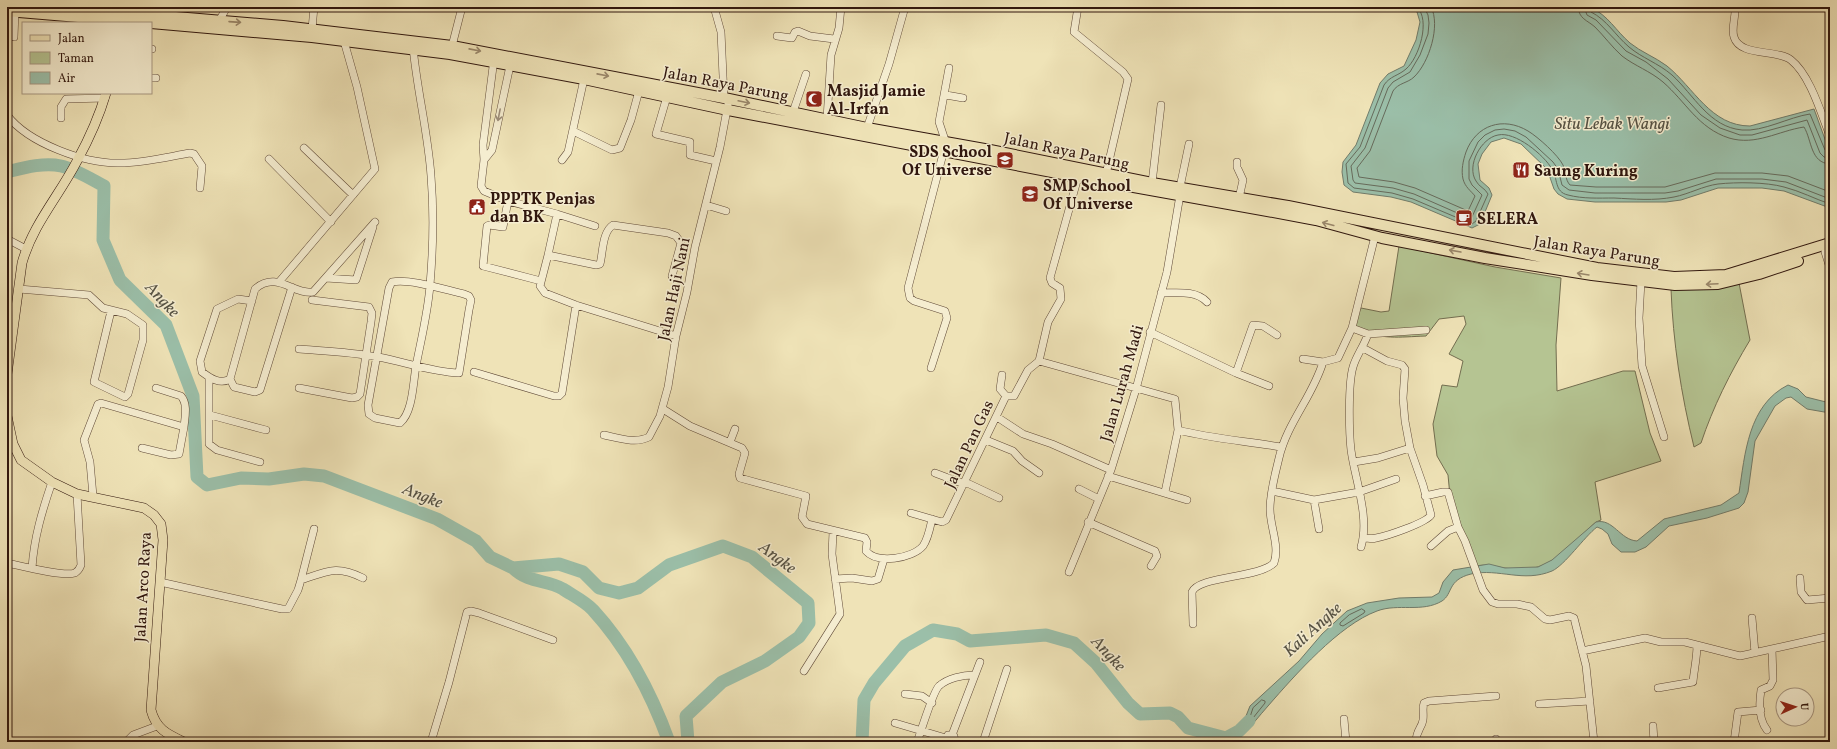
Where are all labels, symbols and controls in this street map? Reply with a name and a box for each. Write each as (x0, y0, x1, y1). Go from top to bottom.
one-way arrow (228, 19, 241, 26)
legend (22, 22, 152, 94)
text: Jalan (58, 31, 85, 47)
one-way arrow (468, 47, 481, 55)
text: Taman (58, 51, 94, 67)
street label: Jalan Raya Parung (661, 62, 790, 108)
text: Air (58, 71, 75, 87)
one-way arrow (596, 71, 609, 79)
place label: Masjid Jamie Al-Irfan (827, 81, 925, 121)
mosque icon: Masjid Jamie Al-Irfan (804, 89, 824, 109)
one-way arrow (738, 98, 751, 106)
one-way arrow (495, 108, 503, 121)
water label: Situ Lebak Wangi (1555, 113, 1670, 136)
street label: Jalan Raya Parung (1002, 128, 1131, 176)
place label: SDS School Of Universe (902, 142, 993, 182)
school or university icon: SDS School Of Universe (995, 150, 1015, 170)
restaurant icon: Saung Kuring (1511, 160, 1531, 180)
place label: Saung Kuring (1534, 161, 1638, 183)
place label: SMP School Of Universe (1043, 176, 1133, 216)
school or university icon: SMP School Of Universe (1020, 184, 1040, 204)
place label: PPPTK Penjas dan BK (490, 189, 595, 229)
public building icon: PPPTK Penjas dan BK (467, 197, 487, 217)
cafe icon: SELERA (1454, 208, 1474, 228)
place label: SELERA (1477, 209, 1539, 231)
one-way arrow (1322, 219, 1335, 227)
street label: Jalan Raya Parung (1532, 231, 1661, 273)
street label: Jalan Haji Nani (653, 235, 697, 343)
one-way arrow (1449, 247, 1462, 255)
one-way arrow (1577, 270, 1590, 278)
water label: Angke (139, 276, 185, 324)
one-way arrow (1706, 281, 1719, 288)
street label: Jalan Lurah Madi (1096, 322, 1150, 445)
street label: Jalan Pan Gas (940, 397, 1000, 493)
water label: Angke (398, 478, 447, 515)
street label: Jalan Arco Raya (130, 531, 158, 643)
water label: Angke (753, 536, 801, 580)
water label: Kali Angke (1279, 597, 1348, 663)
water label: Angke (1085, 630, 1131, 678)
north arrow (1775, 687, 1815, 727)
text: U (1796, 702, 1811, 711)

